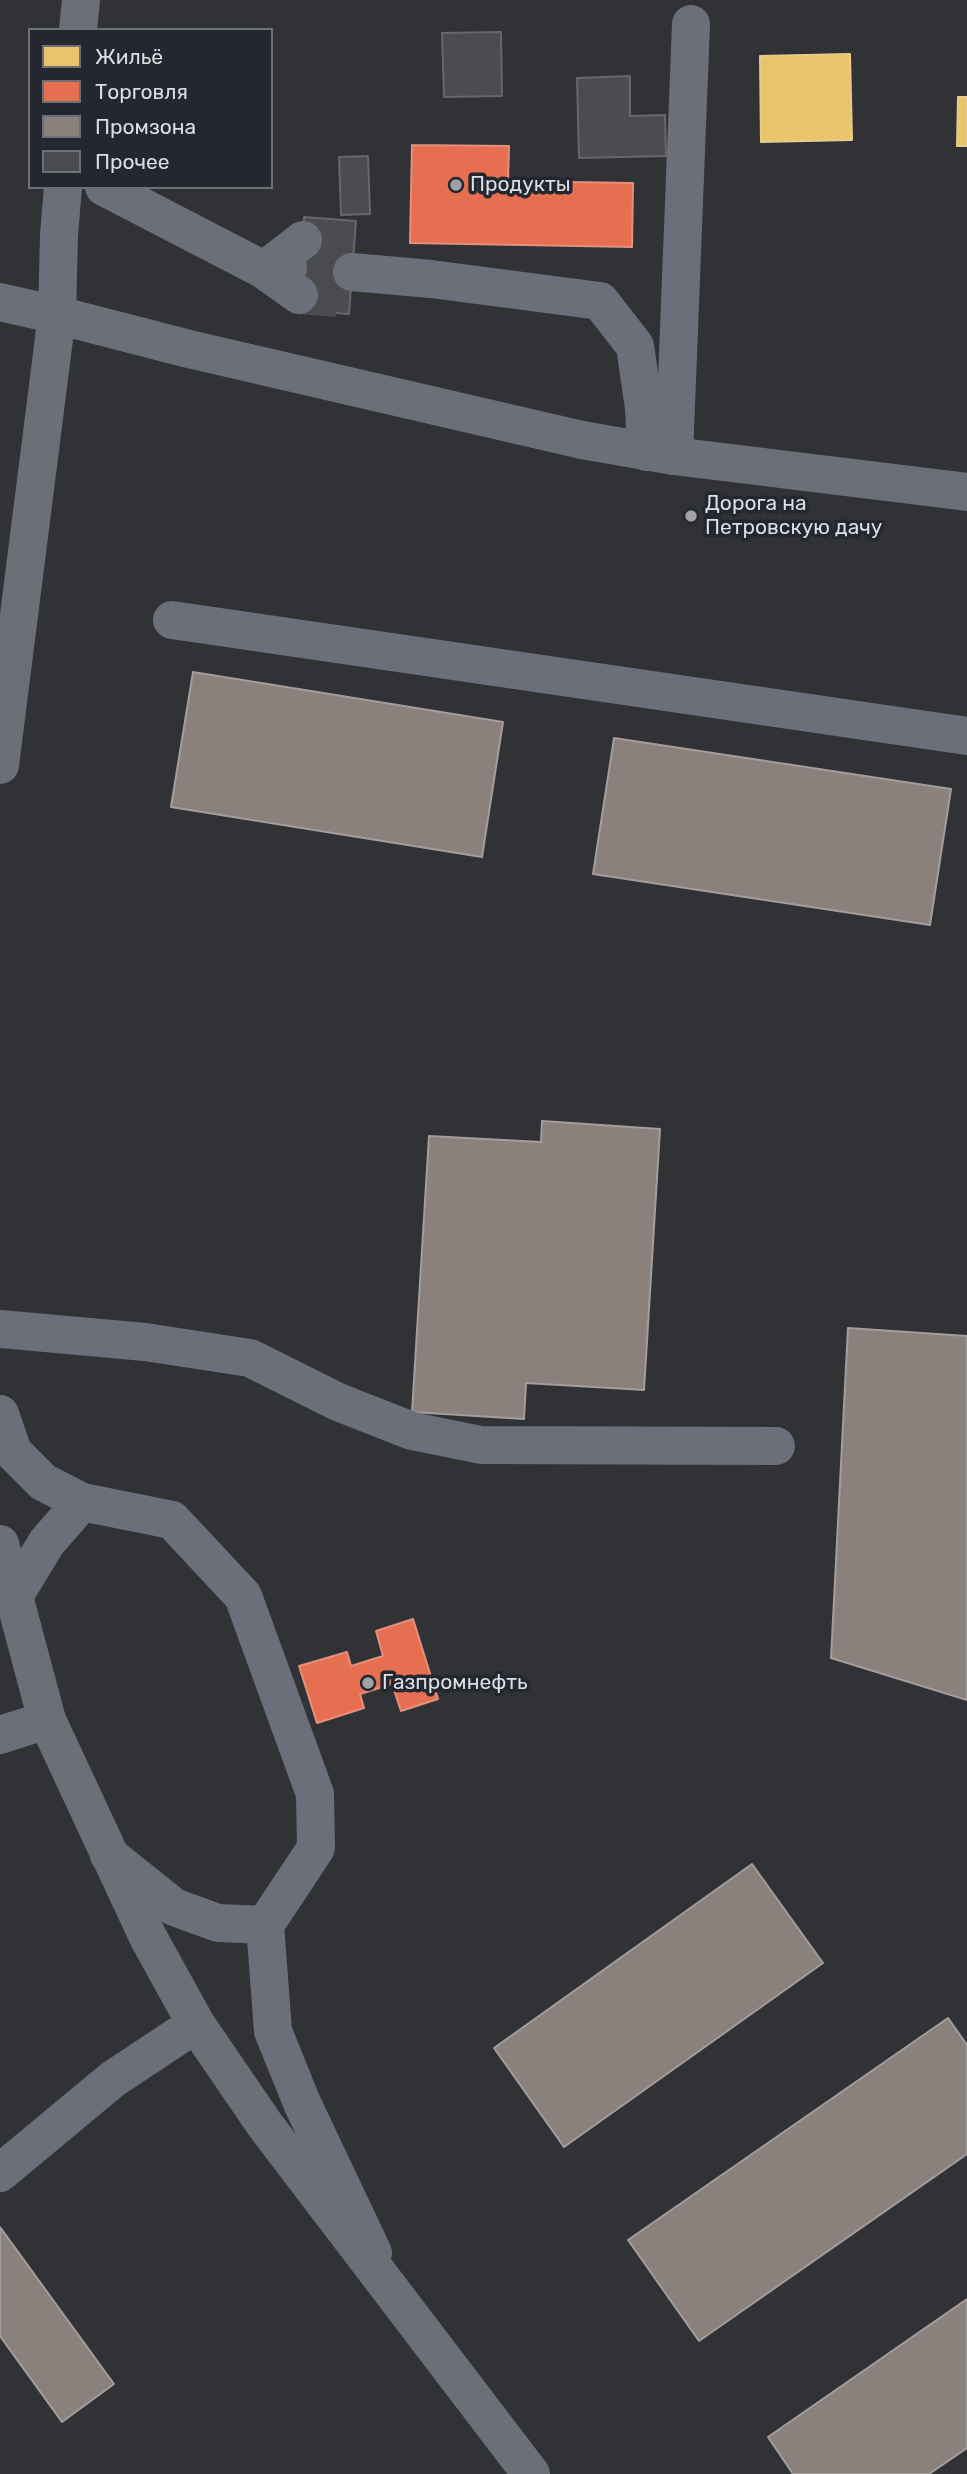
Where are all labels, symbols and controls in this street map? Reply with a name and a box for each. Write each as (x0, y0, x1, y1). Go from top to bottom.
legend (28, 28, 273, 189)
text: Жильё (95, 44, 163, 69)
text: Торговля (95, 79, 188, 104)
text: Промзона (95, 114, 196, 139)
text: Прочее (95, 149, 170, 174)
place label: Продукты (470, 172, 571, 198)
marker: Продукты (448, 177, 464, 193)
place label: Дорога на Петровскую дачу (705, 491, 882, 541)
marker: Дорога на Петровскую дачу (683, 508, 699, 524)
place label: Газпромнефть (382, 1670, 528, 1696)
marker: Газпромнефть (360, 1675, 376, 1691)

